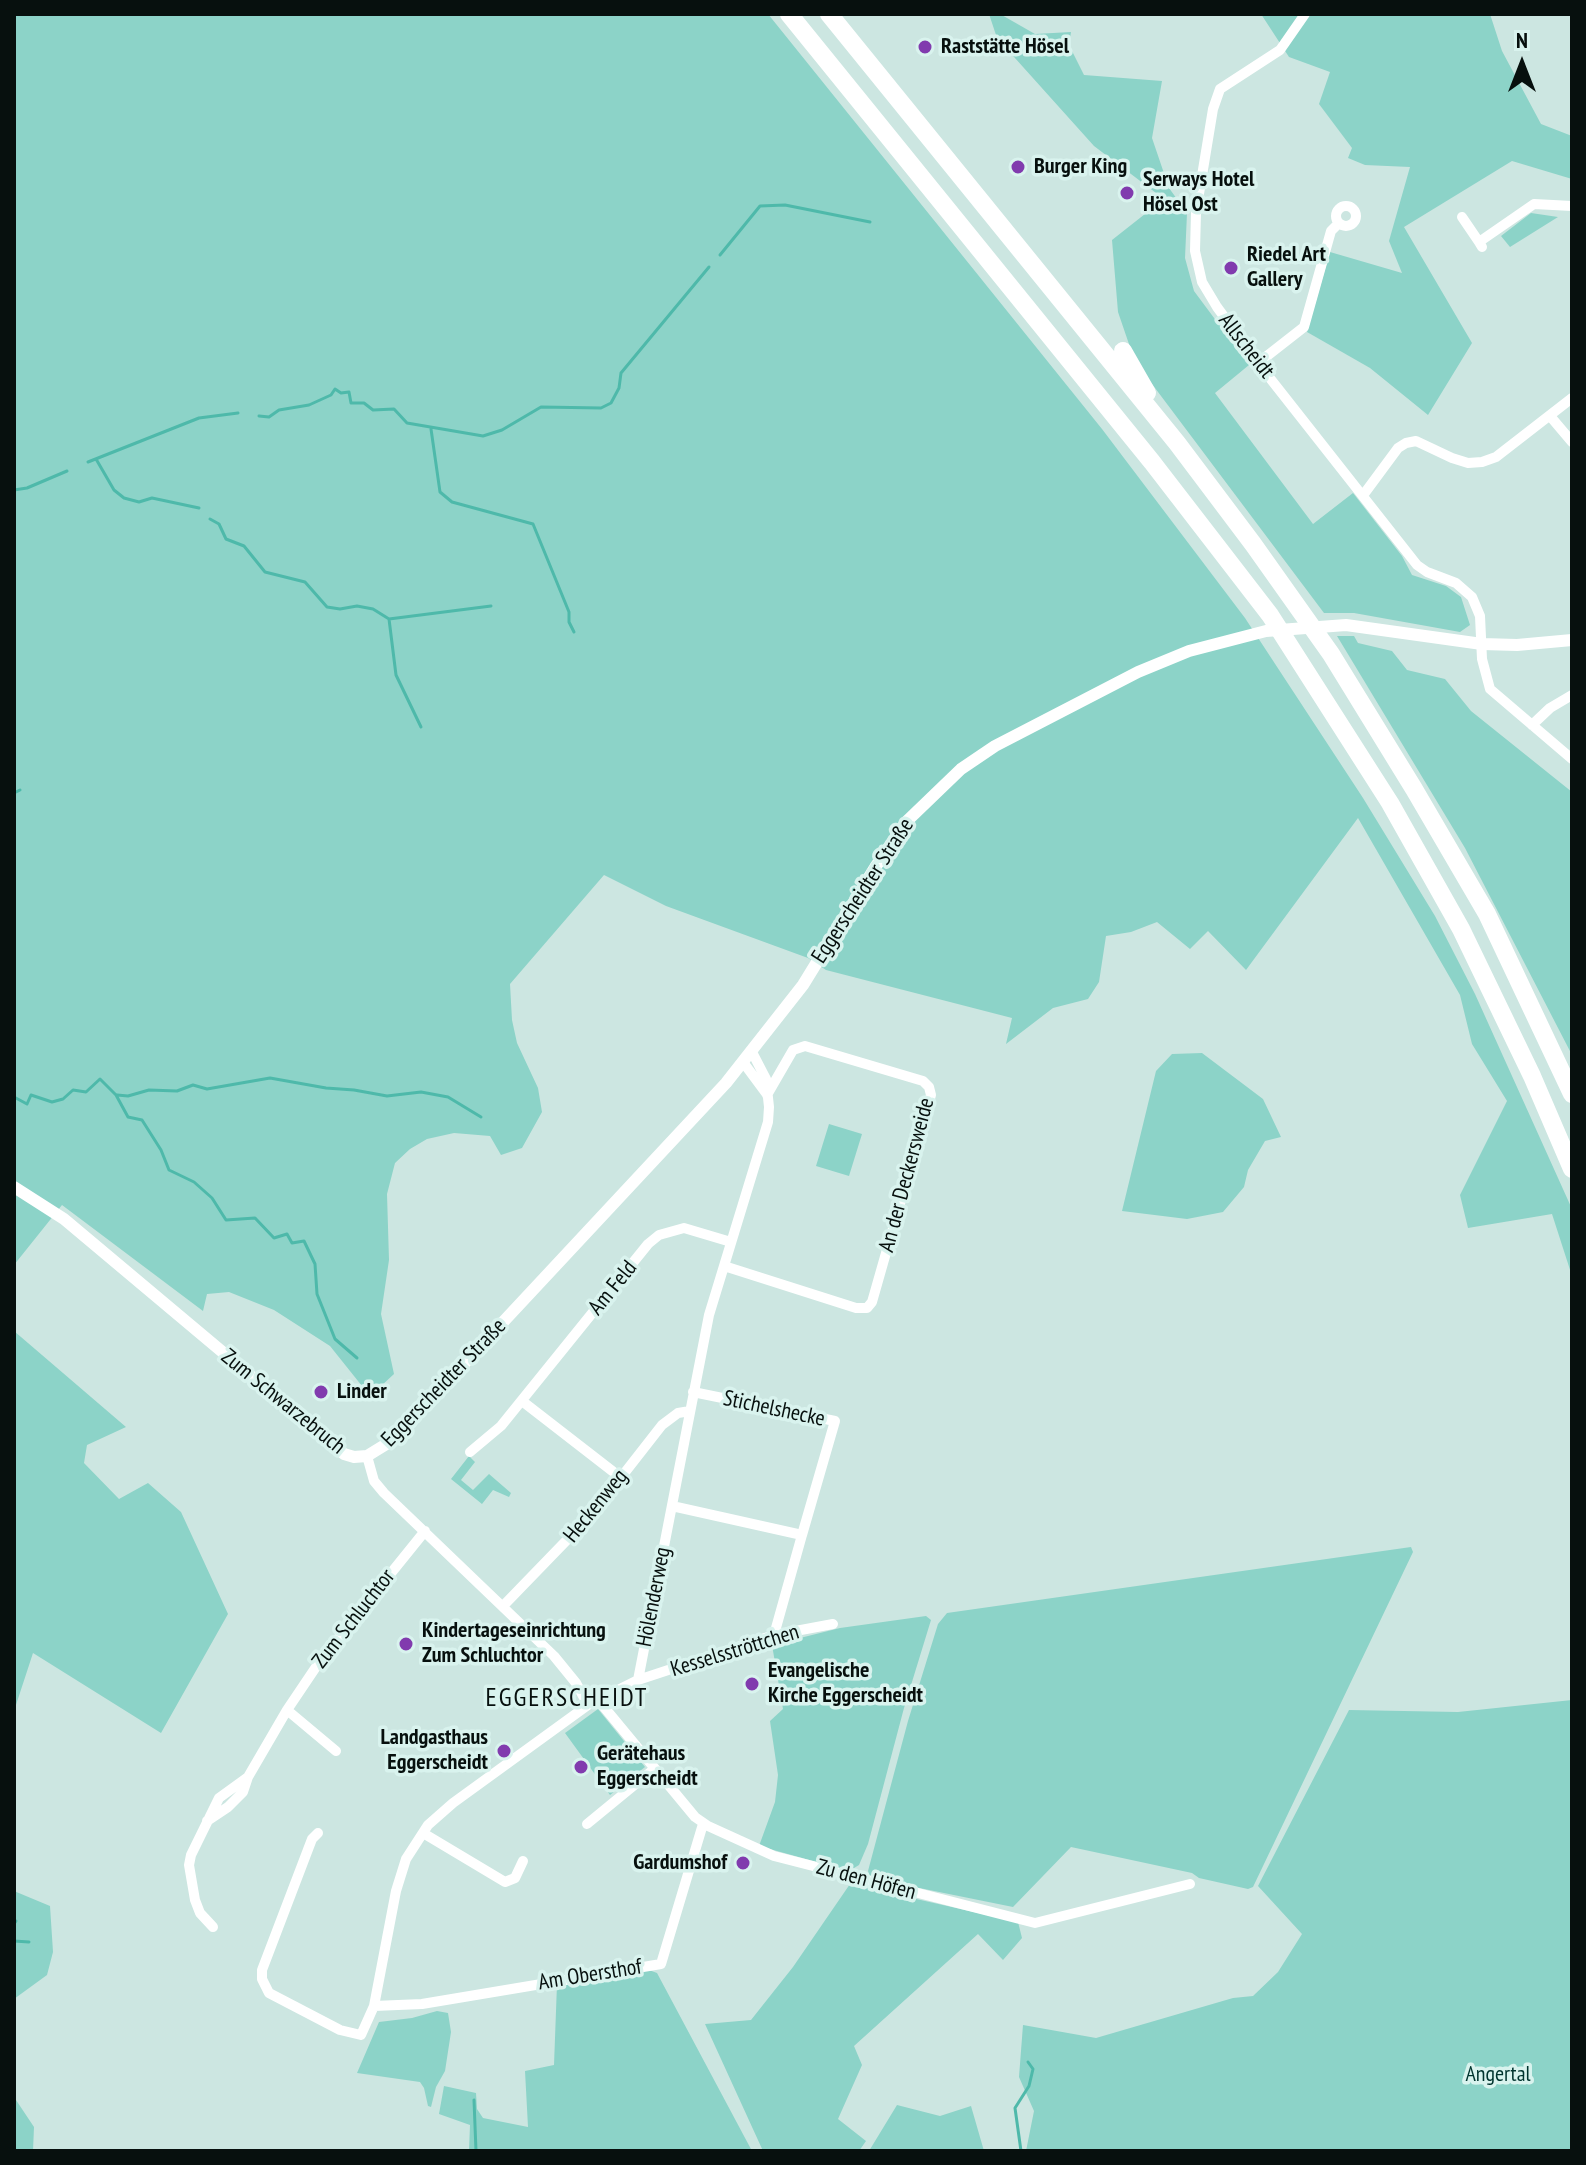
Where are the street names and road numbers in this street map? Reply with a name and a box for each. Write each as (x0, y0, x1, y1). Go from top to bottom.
street label: Allscheidt (1212, 308, 1280, 384)
street label: Eggerscheidter Straße (806, 814, 920, 968)
street label: An der Deckersweide (874, 1095, 940, 1255)
street label: Am Feld (583, 1256, 643, 1320)
street label: Eggerscheidter Straße (376, 1314, 512, 1452)
street label: Zum Schwarzebruch (216, 1344, 350, 1460)
street label: Stichelshecke (721, 1385, 827, 1433)
street label: Heckenweg (558, 1464, 634, 1548)
street label: Hölenderweg (631, 1545, 677, 1649)
street label: Zum Schluchtor (307, 1564, 401, 1674)
street label: Kesselsströttchen (668, 1619, 802, 1683)
street label: Zu den Höfen (813, 1854, 919, 1906)
street label: Am Obersthof (536, 1954, 644, 1996)

